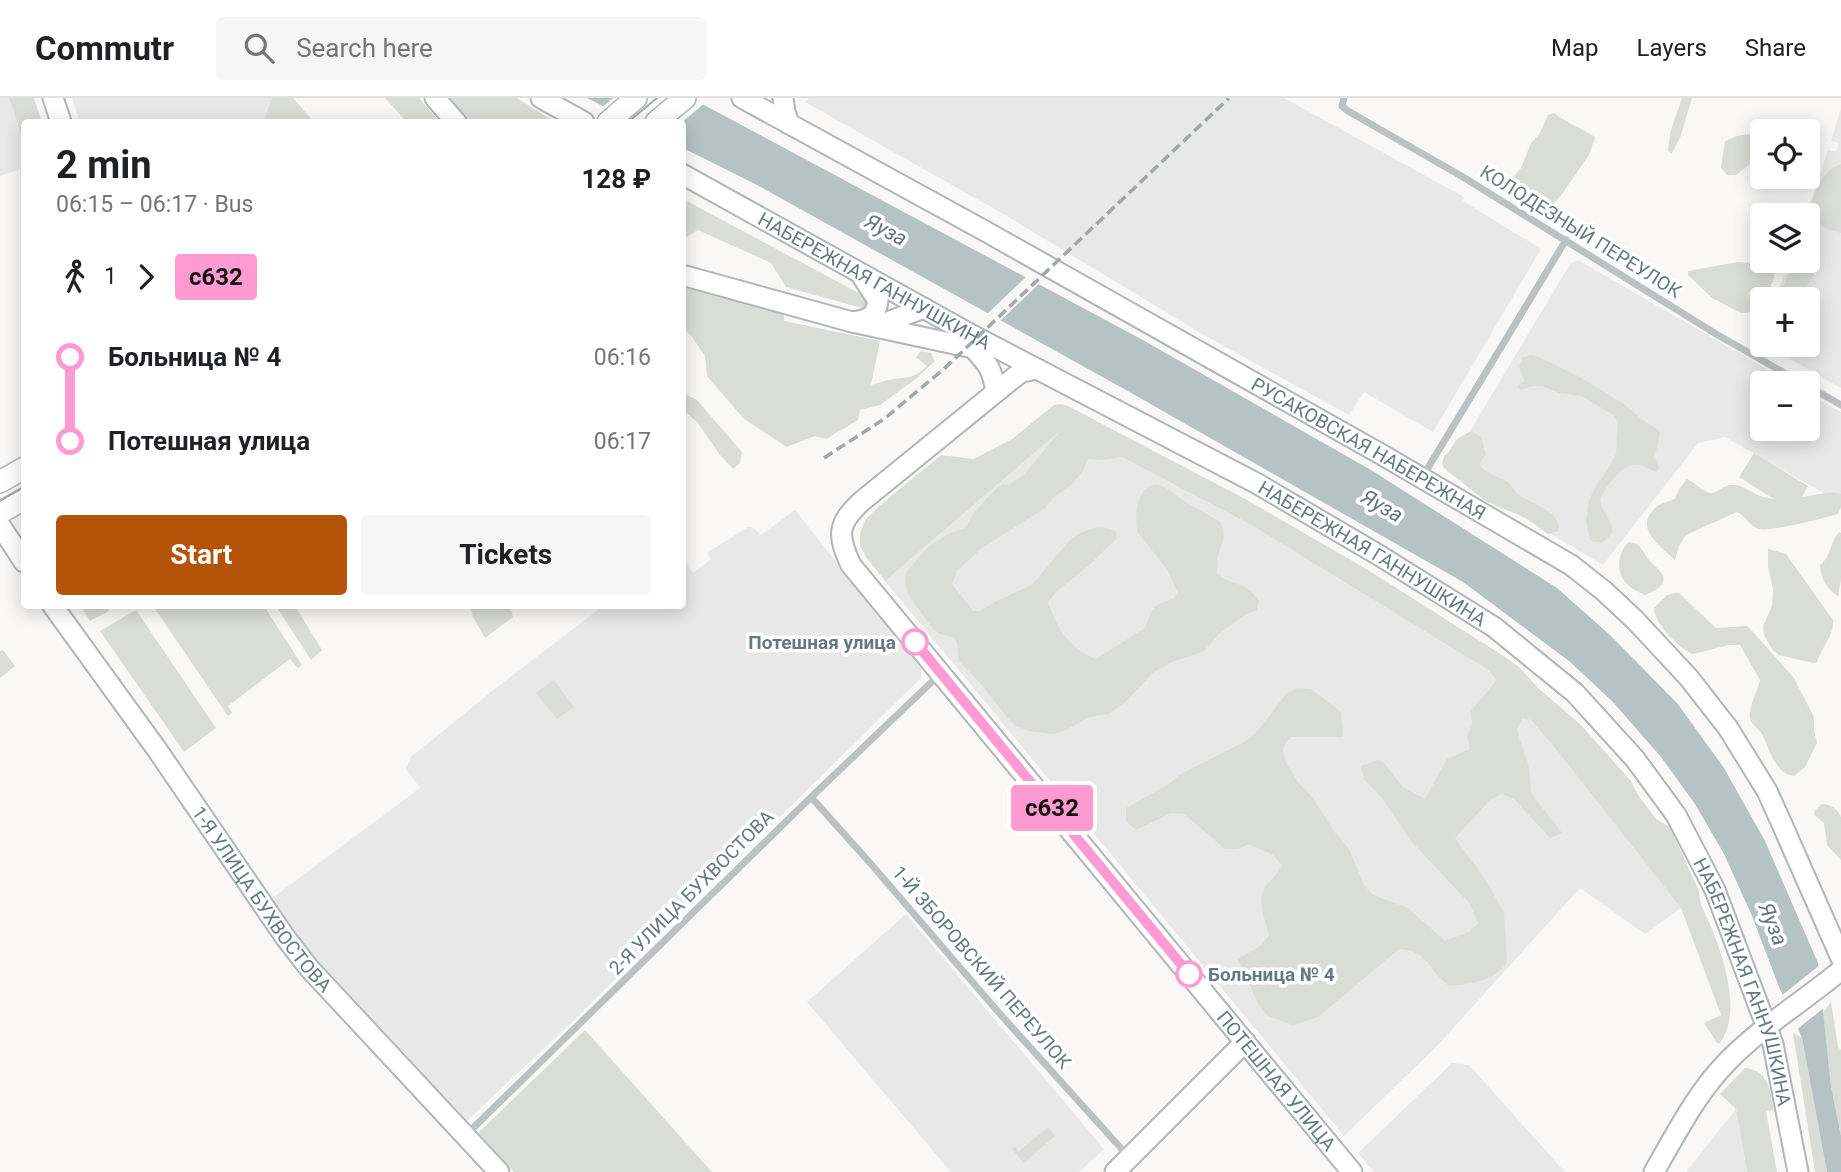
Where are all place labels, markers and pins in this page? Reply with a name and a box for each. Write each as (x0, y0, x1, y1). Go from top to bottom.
marker: Потешная улица (902, 629, 928, 655)
place label: Потешная улица (748, 631, 896, 654)
marker: Больница № 4 (1176, 961, 1202, 987)
place label: Больница № 4 (1208, 963, 1335, 986)

